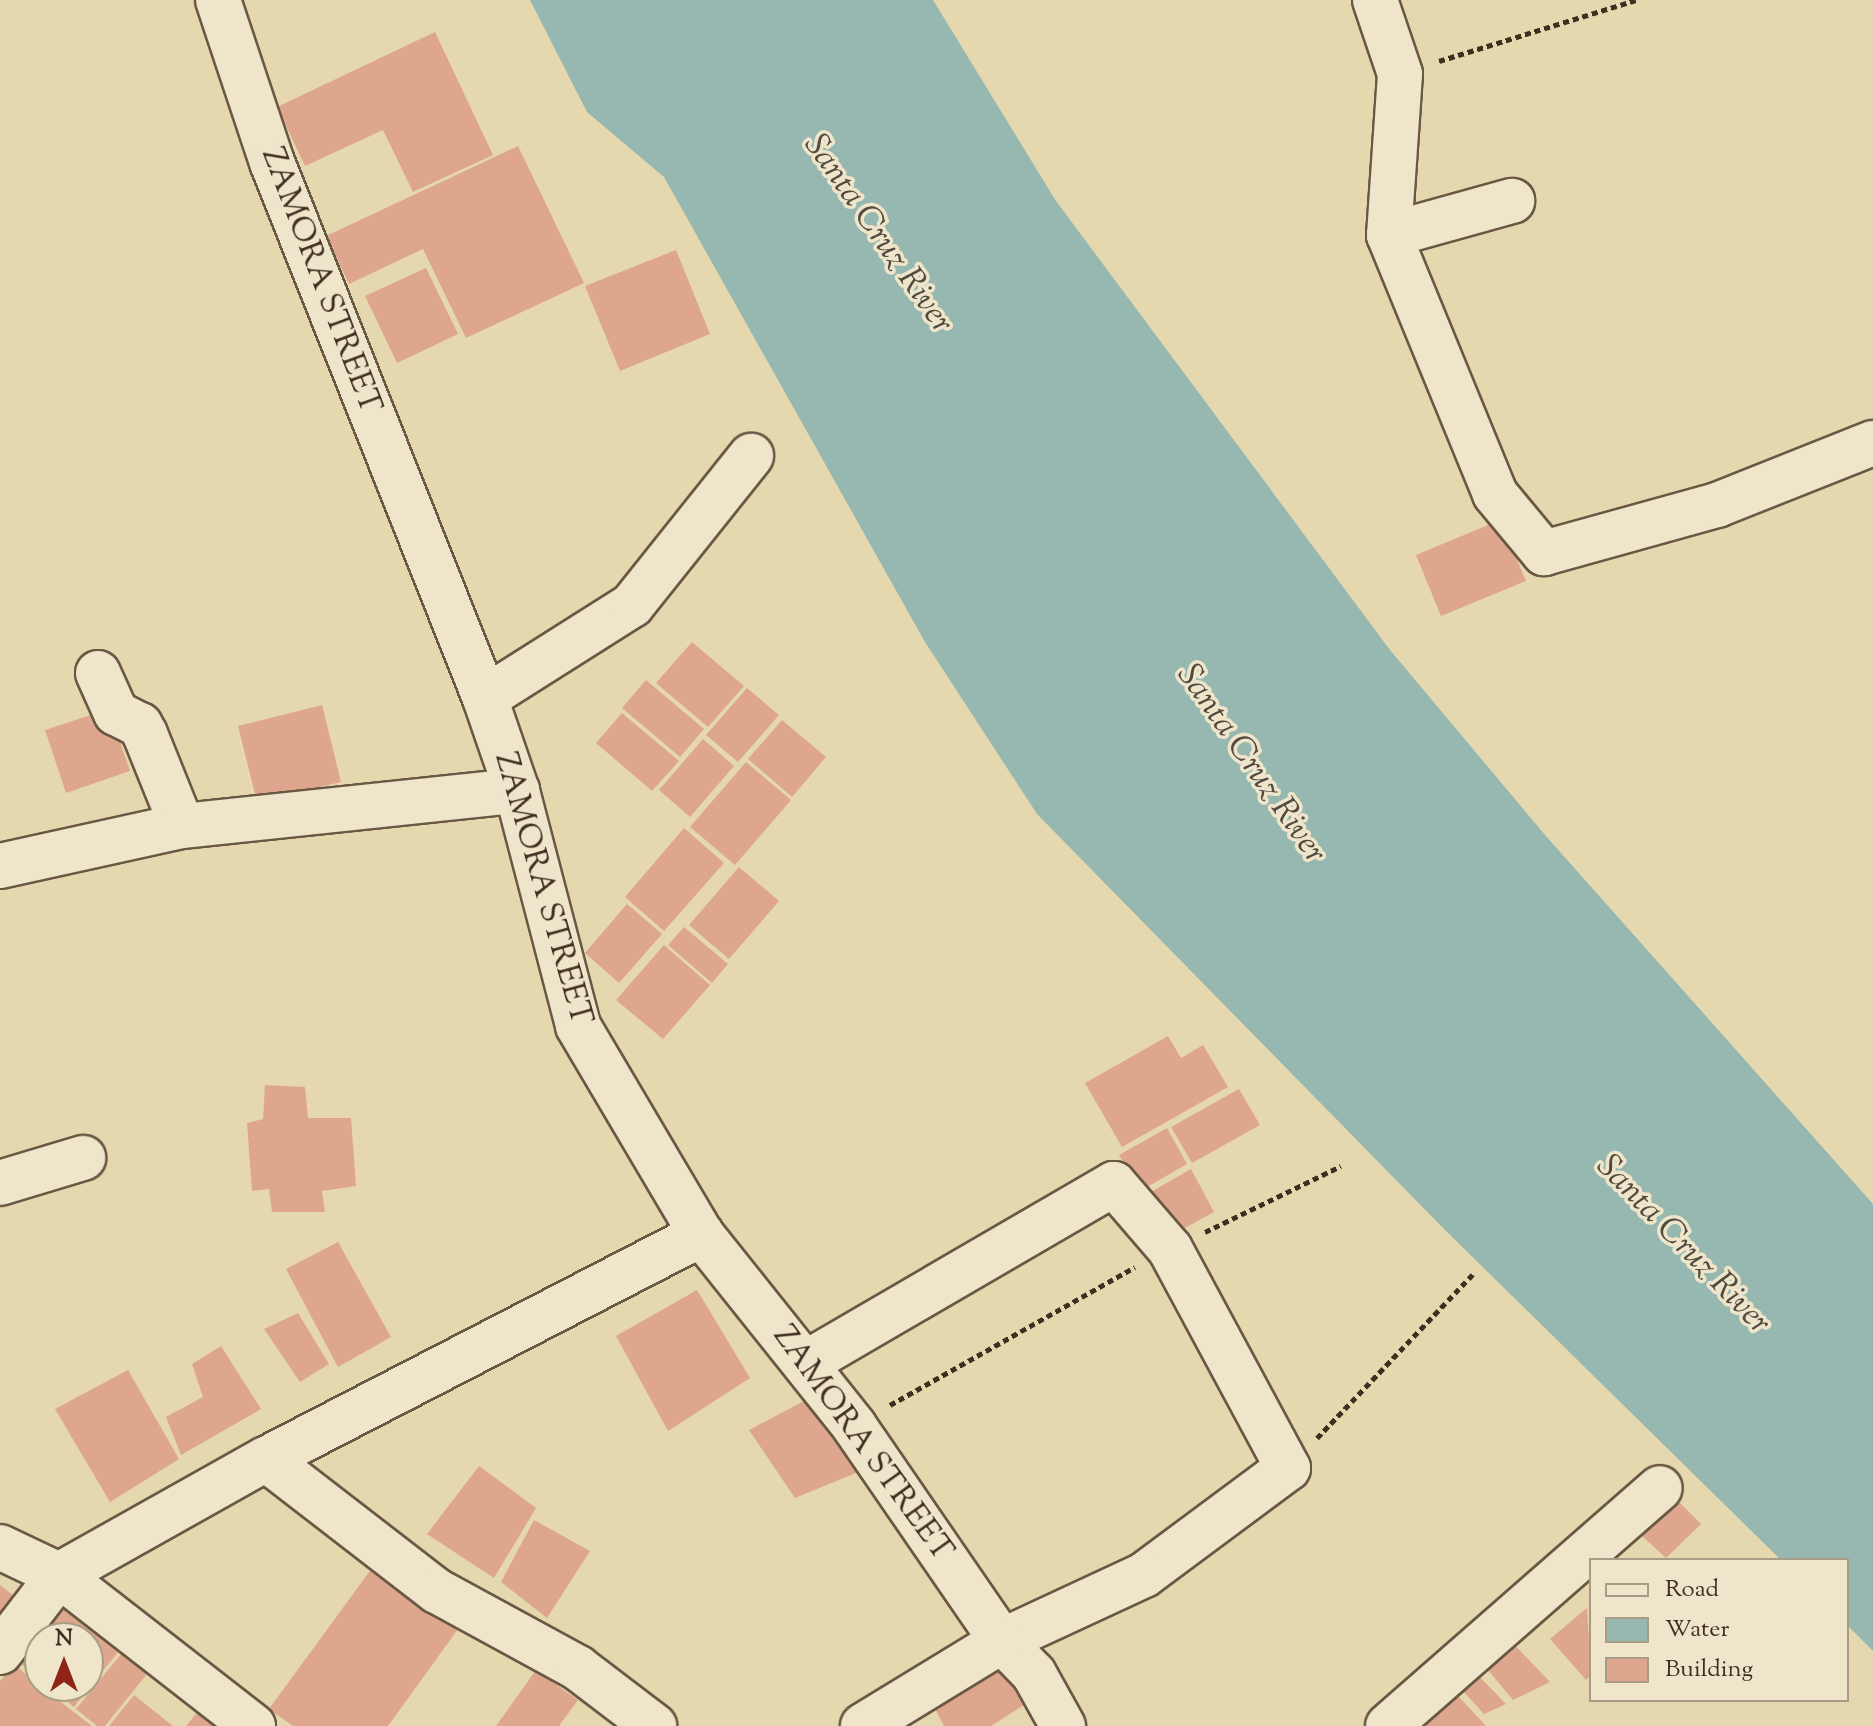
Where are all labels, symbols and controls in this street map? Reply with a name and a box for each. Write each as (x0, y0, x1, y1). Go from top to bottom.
water label: Santa Cruz River (794, 127, 962, 341)
street label: ZAMORA STREET (252, 143, 388, 419)
water label: Santa Cruz River (1167, 657, 1335, 871)
street label: ZAMORA STREET (485, 748, 599, 1030)
water label: Santa Cruz River (1587, 1147, 1779, 1343)
street label: ZAMORA STREET (764, 1319, 960, 1569)
legend (1589, 1558, 1849, 1702)
text: Road (1665, 1573, 1719, 1607)
text: Water (1665, 1613, 1729, 1647)
north arrow (24, 1622, 104, 1702)
text: N (55, 1624, 73, 1656)
text: Building (1665, 1653, 1753, 1687)

